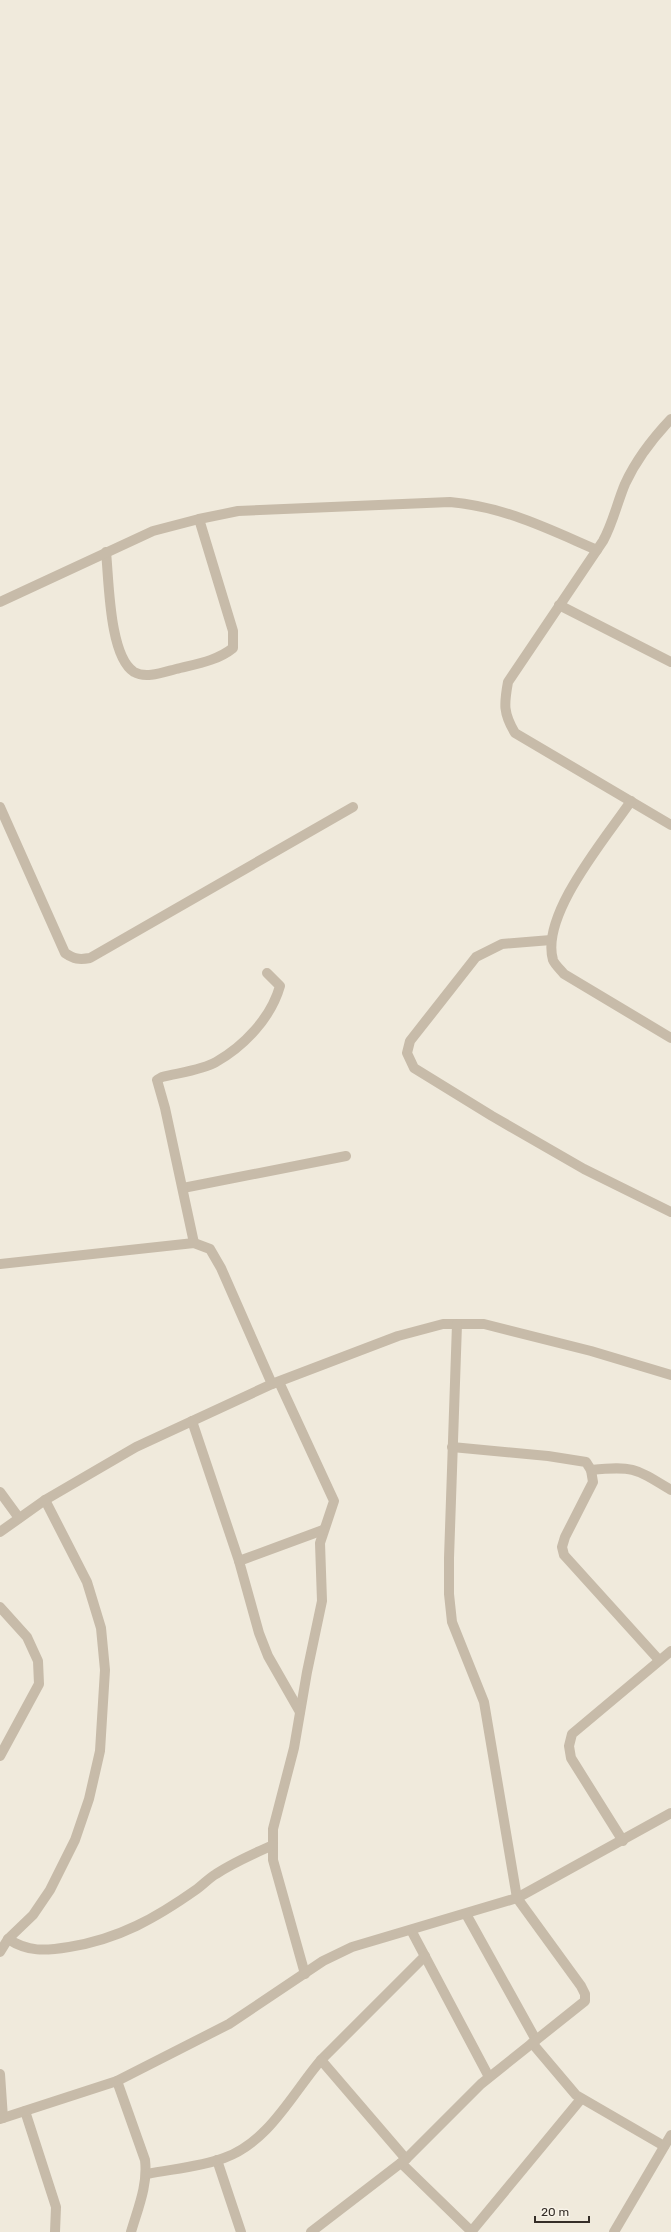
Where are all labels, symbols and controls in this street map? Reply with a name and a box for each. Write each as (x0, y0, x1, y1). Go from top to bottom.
scale bar (535, 2198, 589, 2224)
text: 20 m (541, 2205, 569, 2219)

